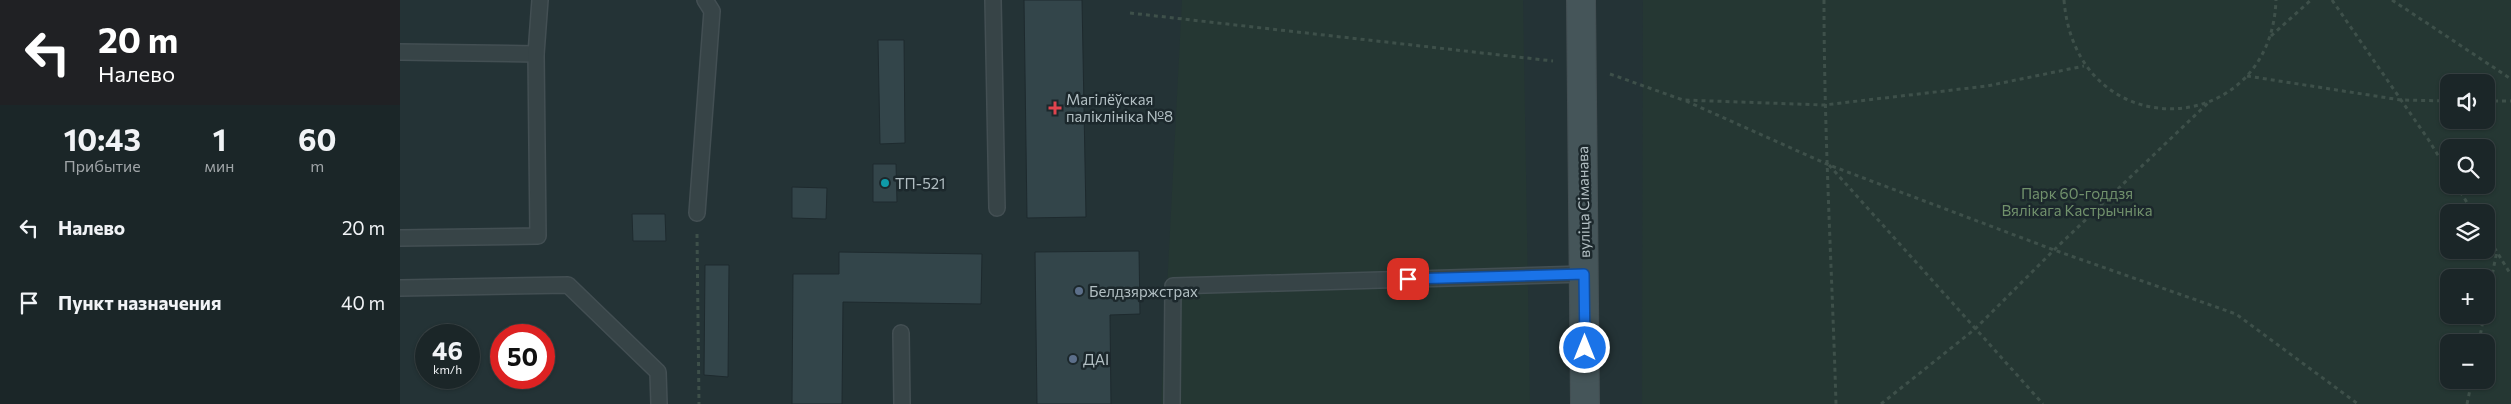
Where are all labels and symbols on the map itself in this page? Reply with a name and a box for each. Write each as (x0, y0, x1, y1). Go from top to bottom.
place label: Магілёўская паліклініка №8 (1066, 90, 1173, 125)
marker: Магілёўская паліклініка №8 (1048, 101, 1062, 115)
street label: вуліца Сіманава (1573, 146, 1593, 258)
place label: ТП-521 (895, 174, 946, 192)
marker: ТП-521 (879, 177, 891, 189)
park label: Парк 60-годдзя Вялікага Кастрычніка (2001, 184, 2153, 219)
pin (1387, 258, 1429, 300)
place label: Белдзяржстрах (1089, 282, 1198, 300)
marker: Белдзяржстрах (1073, 285, 1085, 297)
position arrow (1558, 321, 1610, 373)
speed limit sign: 50 (490, 324, 555, 389)
place label: ДАІ (1083, 350, 1109, 368)
marker: ДАІ (1067, 353, 1079, 365)

